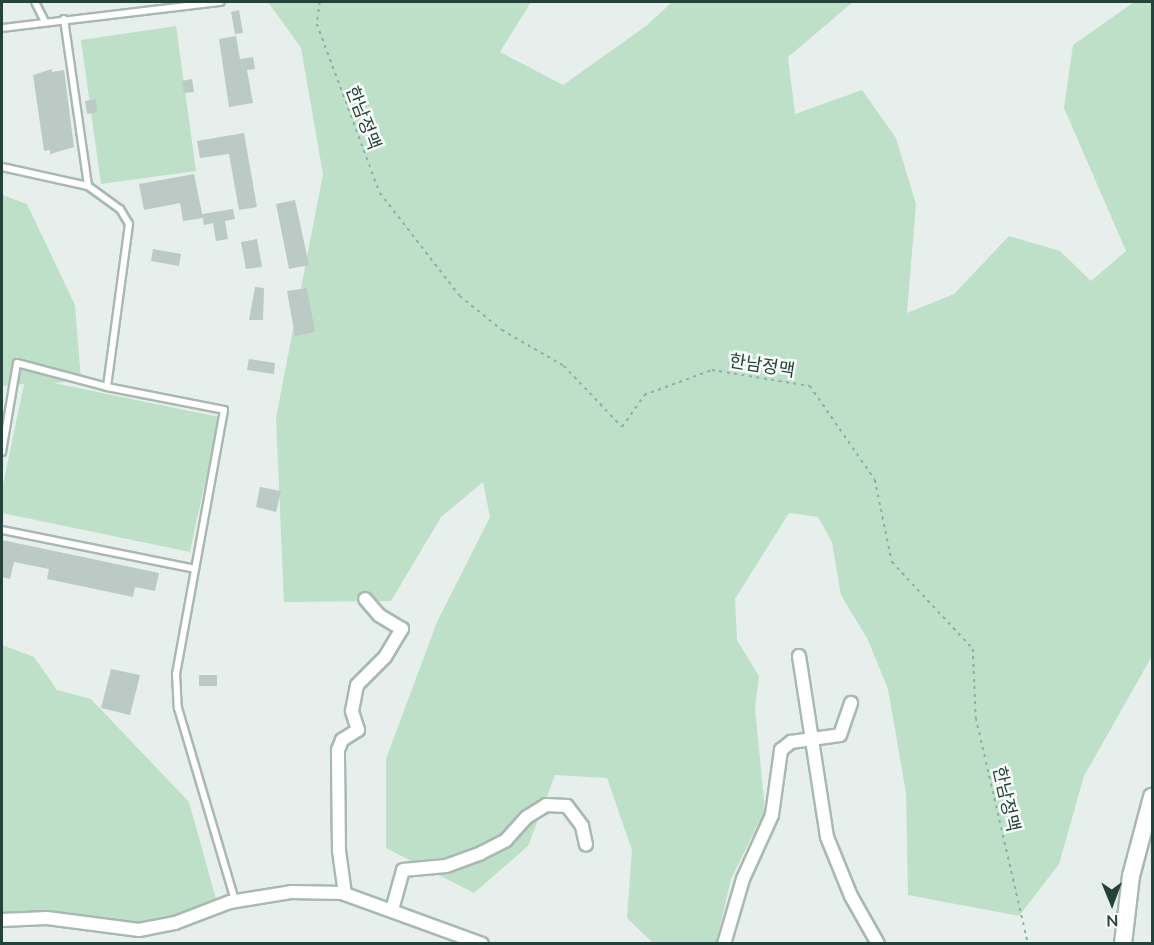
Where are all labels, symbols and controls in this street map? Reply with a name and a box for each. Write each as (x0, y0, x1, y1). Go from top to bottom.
street label: 한남정맥 (341, 83, 385, 153)
street label: 한남정맥 (728, 350, 796, 382)
street label: 한남정맥 (988, 764, 1024, 834)
north arrow (1082, 873, 1142, 933)
text: N (1106, 911, 1119, 931)

